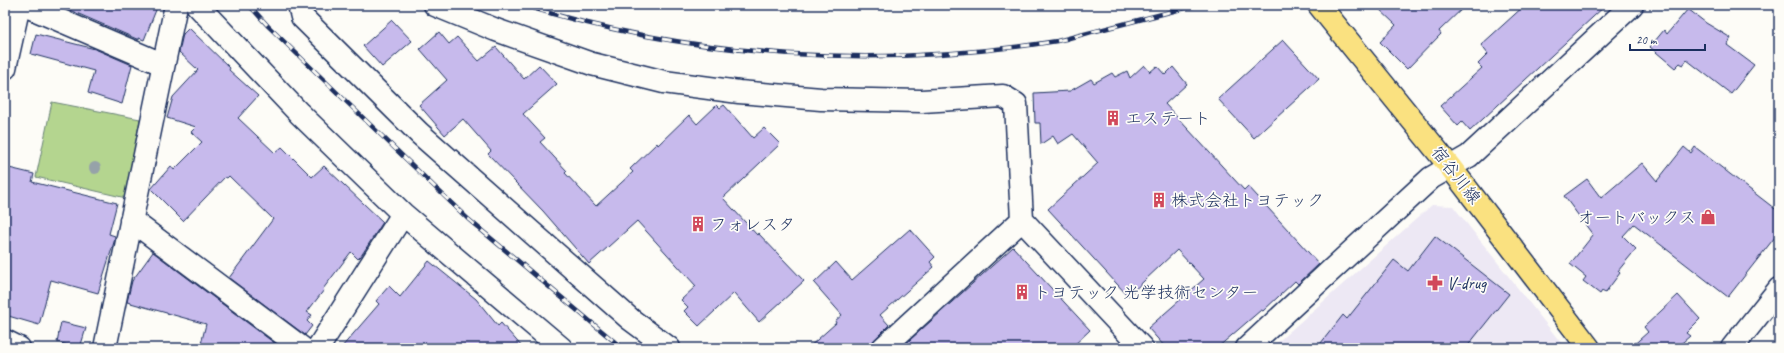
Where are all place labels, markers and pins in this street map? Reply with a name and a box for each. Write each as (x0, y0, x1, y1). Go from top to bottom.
place label: エステート (1125, 108, 1211, 129)
building icon: エステート (1104, 109, 1122, 127)
place label: 株式会社トヨテック (1171, 190, 1324, 211)
building icon: 株式会社トヨテック (1150, 191, 1168, 209)
place label: オートバックス (1577, 207, 1696, 228)
shop icon: オートバックス (1699, 208, 1717, 226)
place label: フォレスタ (710, 214, 795, 235)
building icon: フォレスタ (689, 215, 707, 233)
place label: V-drug (1447, 273, 1487, 294)
pharmacy icon: V-drug (1426, 274, 1444, 292)
place label: トヨテック 光学技術センター (1034, 282, 1258, 303)
building icon: トヨテック 光学技術センター (1013, 283, 1031, 301)

